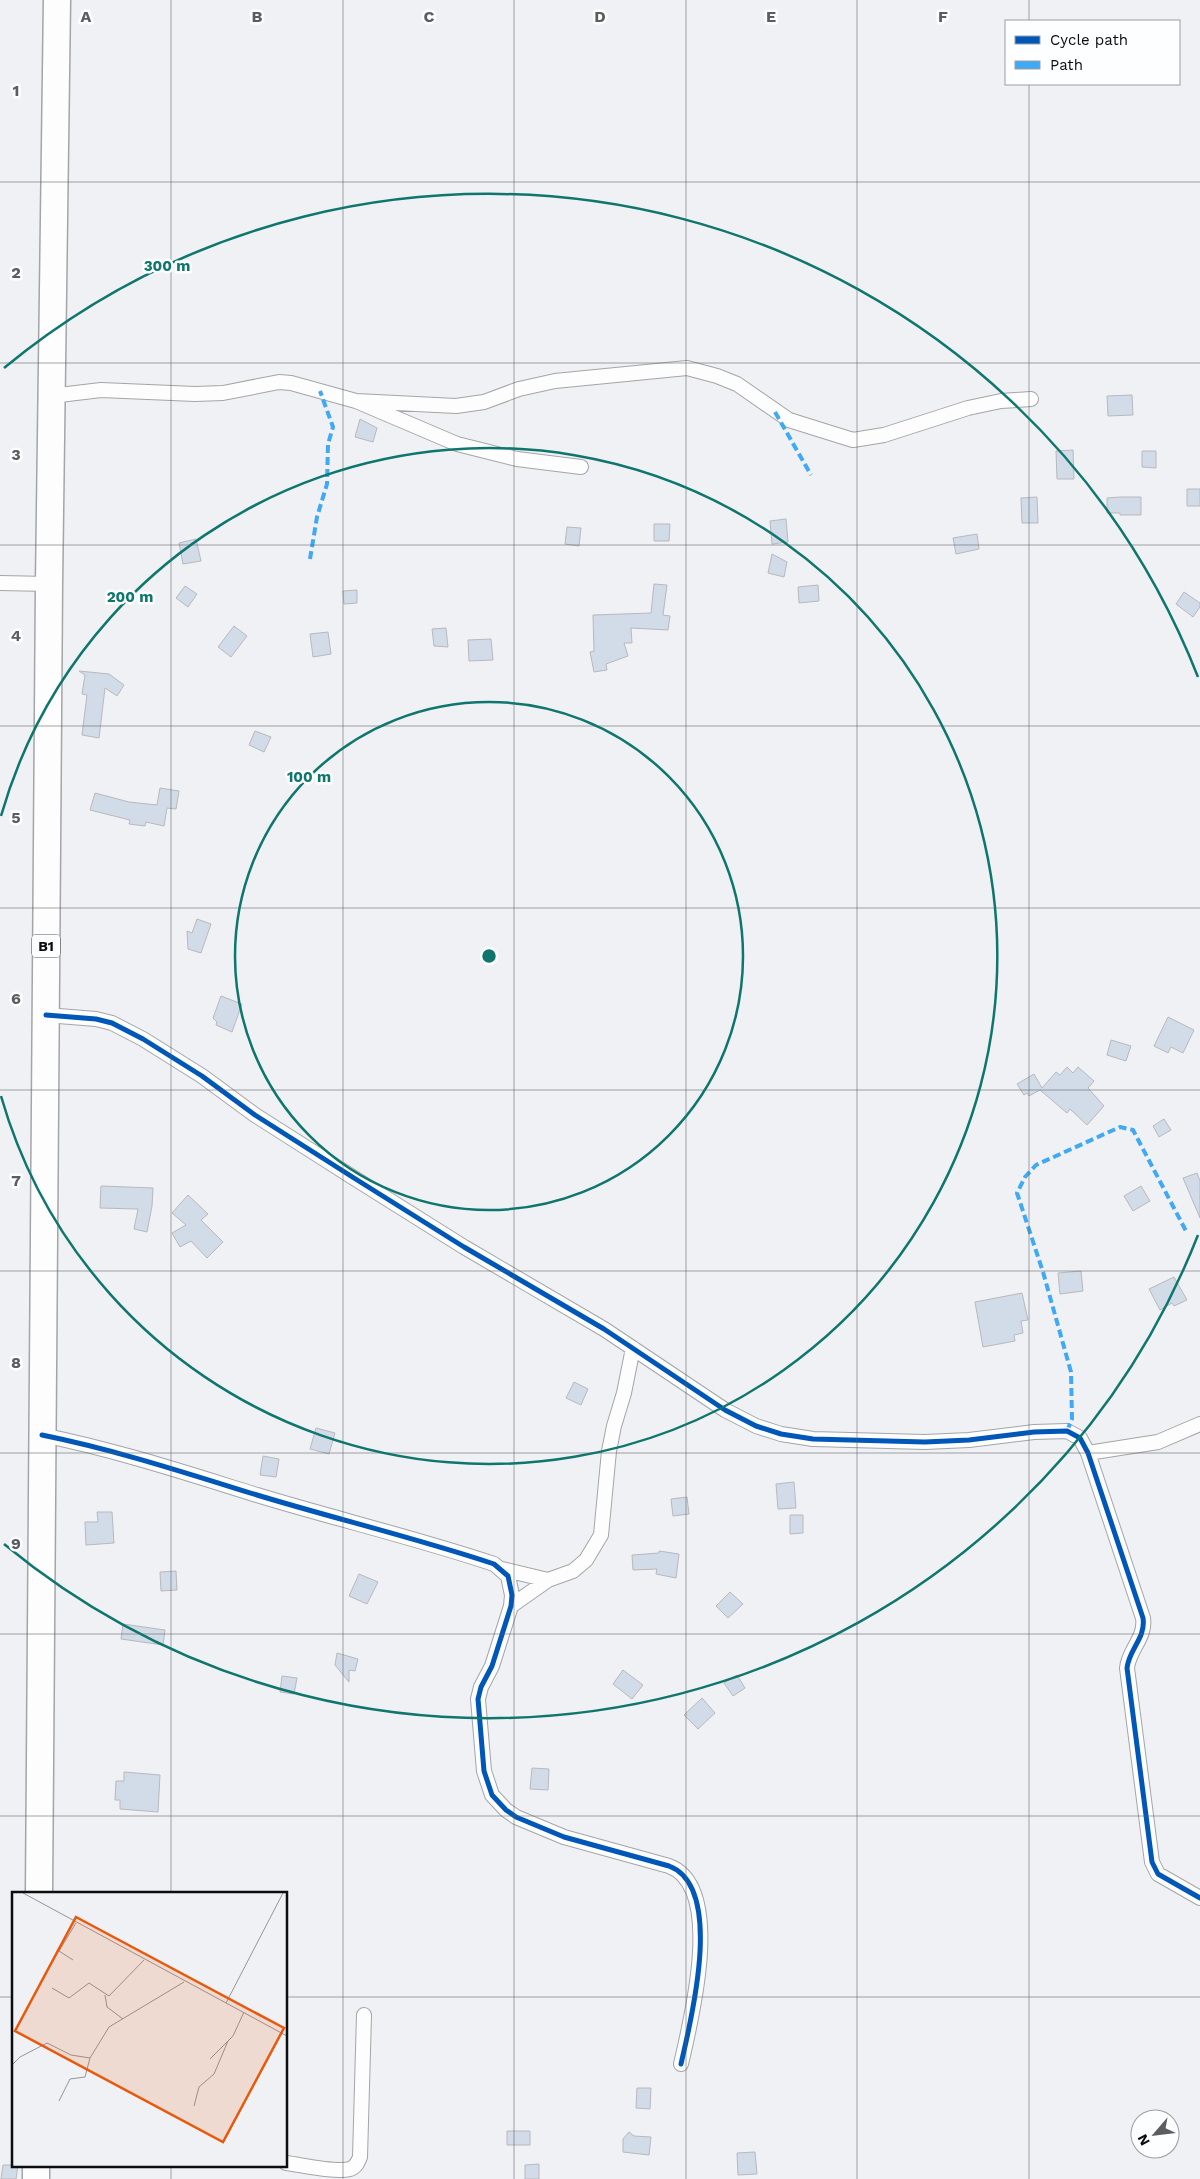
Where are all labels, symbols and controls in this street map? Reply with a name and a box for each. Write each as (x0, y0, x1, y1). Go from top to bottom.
text: A (81, 7, 92, 26)
text: B (252, 7, 263, 26)
text: C (424, 7, 435, 26)
text: D (594, 7, 606, 26)
text: E (766, 7, 776, 26)
text: F (938, 7, 948, 26)
legend (1005, 20, 1180, 85)
text: Cycle path (1050, 31, 1128, 49)
text: Path (1050, 56, 1083, 74)
text: 1 (13, 81, 19, 100)
text: 300 m (144, 257, 190, 275)
text: 2 (11, 263, 21, 282)
text: 3 (11, 445, 21, 464)
text: 200 m (107, 588, 153, 606)
text: 4 (11, 626, 21, 645)
text: 100 m (287, 768, 331, 786)
text: 5 (11, 808, 21, 827)
road number: B1 (32, 934, 60, 958)
centre of rings (480, 947, 498, 965)
text: 6 (11, 989, 21, 1008)
text: 7 (11, 1171, 21, 1190)
text: 8 (11, 1353, 21, 1372)
text: 9 (11, 1534, 21, 1553)
inset map (12, 1892, 288, 2166)
north arrow (1130, 2109, 1180, 2159)
text: N (1134, 2132, 1153, 2148)

